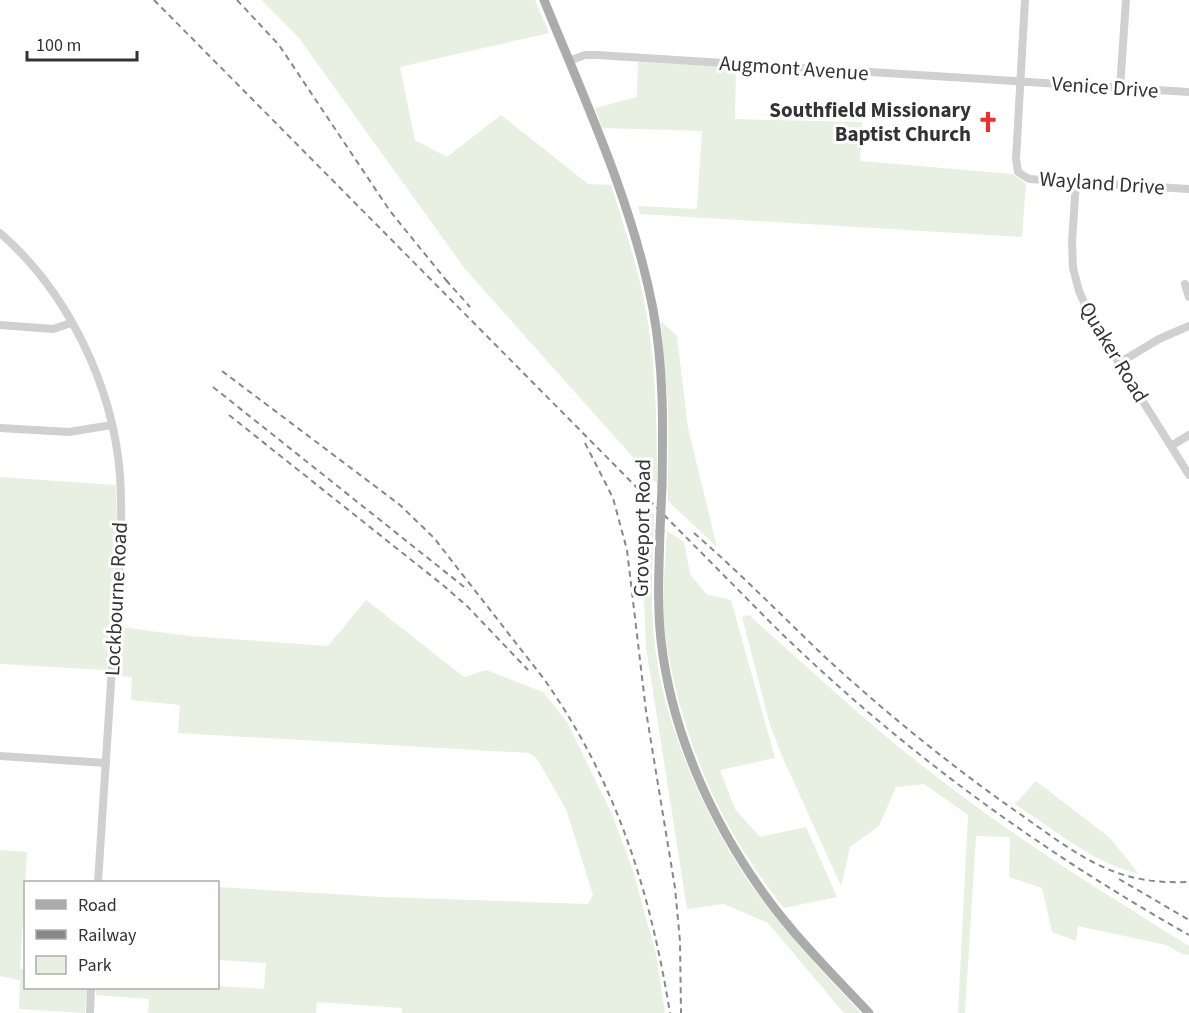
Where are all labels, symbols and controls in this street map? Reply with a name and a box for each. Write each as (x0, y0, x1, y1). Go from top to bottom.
scale bar (27, 24, 136, 62)
text: 100 m (36, 33, 81, 58)
street label: Augmont Avenue (718, 48, 870, 88)
street label: Venice Drive (1051, 68, 1159, 106)
place label: Southfield Missionary Baptist Church (769, 95, 971, 149)
church icon: Southfield Missionary Baptist Church (976, 110, 1000, 134)
street label: Wayland Drive (1038, 164, 1166, 202)
street label: Quaker Road (1072, 296, 1156, 408)
street label: Groveport Road (626, 459, 658, 597)
street label: Lockbourne Road (97, 521, 135, 677)
legend (24, 881, 219, 989)
text: Road (78, 893, 117, 918)
text: Railway (78, 923, 137, 948)
text: Park (78, 953, 112, 978)

